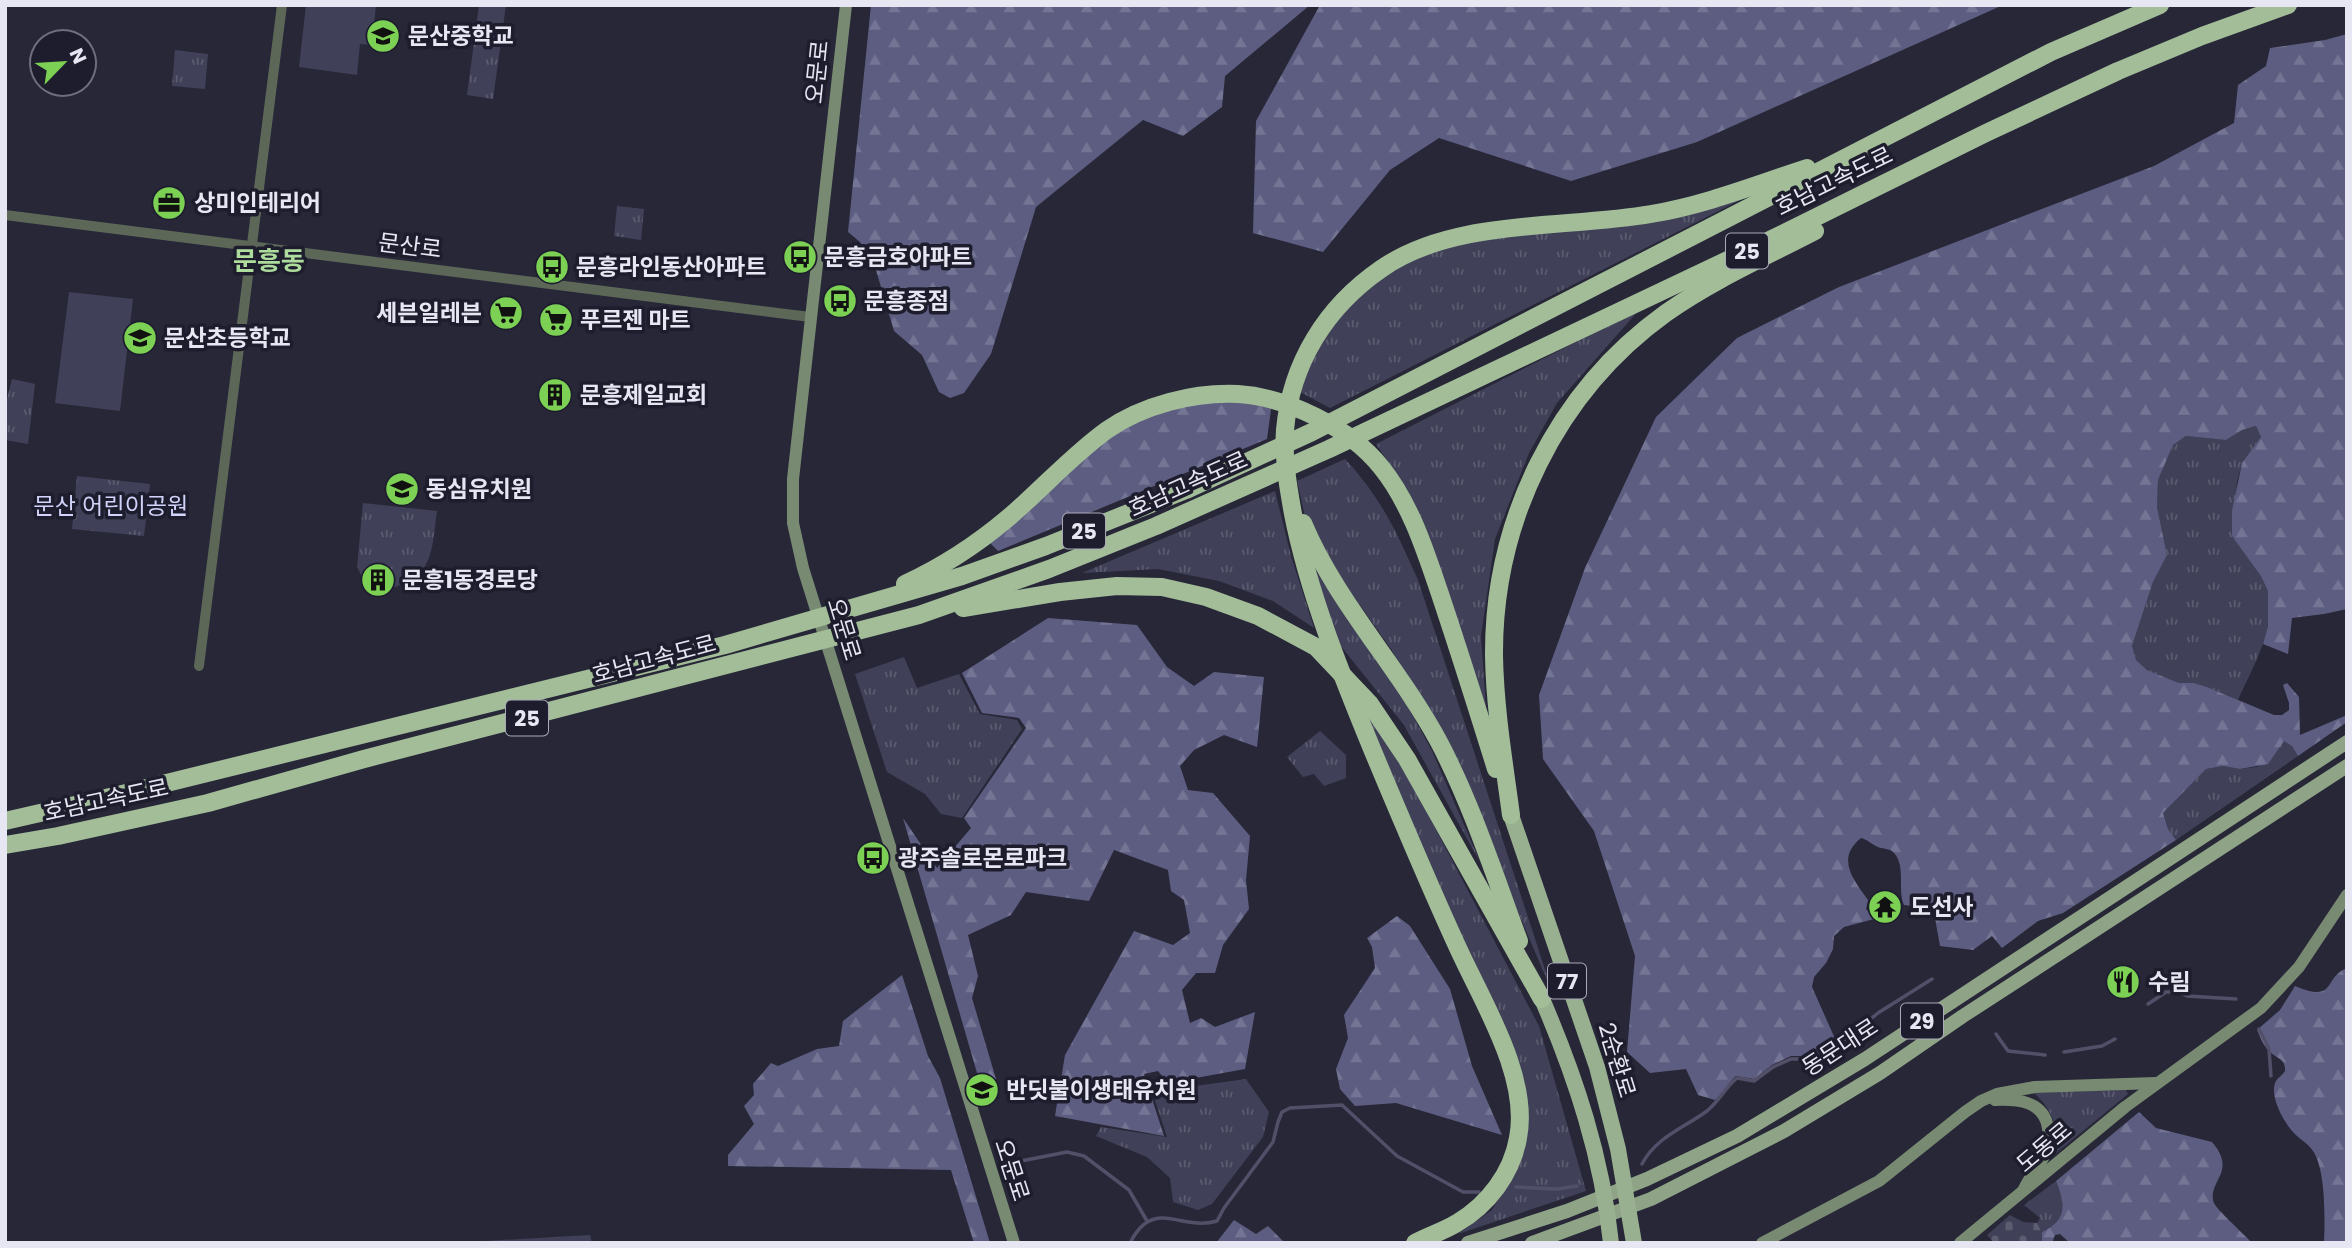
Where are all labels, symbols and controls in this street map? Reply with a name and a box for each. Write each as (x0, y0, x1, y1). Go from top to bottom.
school or university icon: 문산중학교 (364, 17, 402, 55)
place label: 문산중학교 (408, 20, 514, 52)
north arrow (28, 28, 98, 98)
street label: 오문로 (798, 39, 836, 105)
text: N (63, 44, 93, 68)
street label: 호남고속도로 (1770, 139, 1898, 223)
office icon: 상미인테리어 (150, 184, 188, 222)
place label: 상미인테리어 (194, 187, 321, 219)
street label: 문산로 (377, 226, 443, 266)
road number: 25 (1726, 233, 1768, 268)
bus stop icon: 문흥금호아파트 (781, 238, 819, 276)
place label: 문흥금호아파트 (824, 241, 972, 273)
district label: 문흥동 (233, 243, 305, 279)
bus stop icon: 문흥라인동산아파트 (533, 248, 571, 286)
place label: 문흥라인동산아파트 (576, 251, 766, 283)
bus stop icon: 문흥종점 (821, 282, 859, 320)
place label: 문흥종점 (864, 285, 949, 317)
supermarket icon: 세븐일레븐 (487, 294, 525, 332)
place label: 세븐일레븐 (376, 297, 482, 329)
supermarket icon: 푸르젠 마트 (537, 301, 575, 339)
place label: 푸르젠 마트 (580, 304, 691, 336)
school or university icon: 문산초등학교 (121, 319, 159, 357)
place label: 문산초등학교 (164, 322, 291, 354)
building icon: 문흥제일교회 (536, 376, 574, 414)
place label: 문흥제일교회 (580, 379, 707, 411)
street label: 호남고속도로 (1123, 444, 1253, 524)
school or university icon: 동심유치원 (383, 470, 421, 508)
place label: 동심유치원 (426, 473, 532, 505)
park label: 문산 어린이공원 (34, 490, 188, 522)
road number: 25 (1063, 514, 1105, 548)
building icon: 문흥1동경로당 (359, 561, 397, 599)
place label: 문흥1동경로당 (402, 564, 538, 596)
street label: 오문로 (819, 594, 869, 664)
street label: 호남고속도로 (589, 627, 719, 691)
road number: 25 (506, 700, 548, 736)
street label: 호남고속도로 (41, 771, 171, 829)
bus stop icon: 광주솔로몬로파크 (854, 839, 892, 877)
place label: 광주솔로몬로파크 (898, 842, 1067, 874)
temple icon: 도선사 (1866, 888, 1904, 926)
place label: 도선사 (1910, 891, 1973, 923)
restaurant icon: 수림 (2104, 963, 2142, 1001)
road number: 77 (1548, 964, 1586, 998)
place label: 수림 (2148, 966, 2190, 998)
road number: 29 (1901, 1004, 1943, 1038)
street label: 동문대로 (1796, 1011, 1884, 1083)
street label: 2순환로 (1590, 1019, 1644, 1101)
school or university icon: 반딧불이생태유치원 (963, 1071, 1001, 1109)
place label: 반딧불이생태유치원 (1006, 1074, 1196, 1106)
street label: 도동로 (2009, 1114, 2079, 1180)
street label: 오문로 (987, 1135, 1037, 1205)

